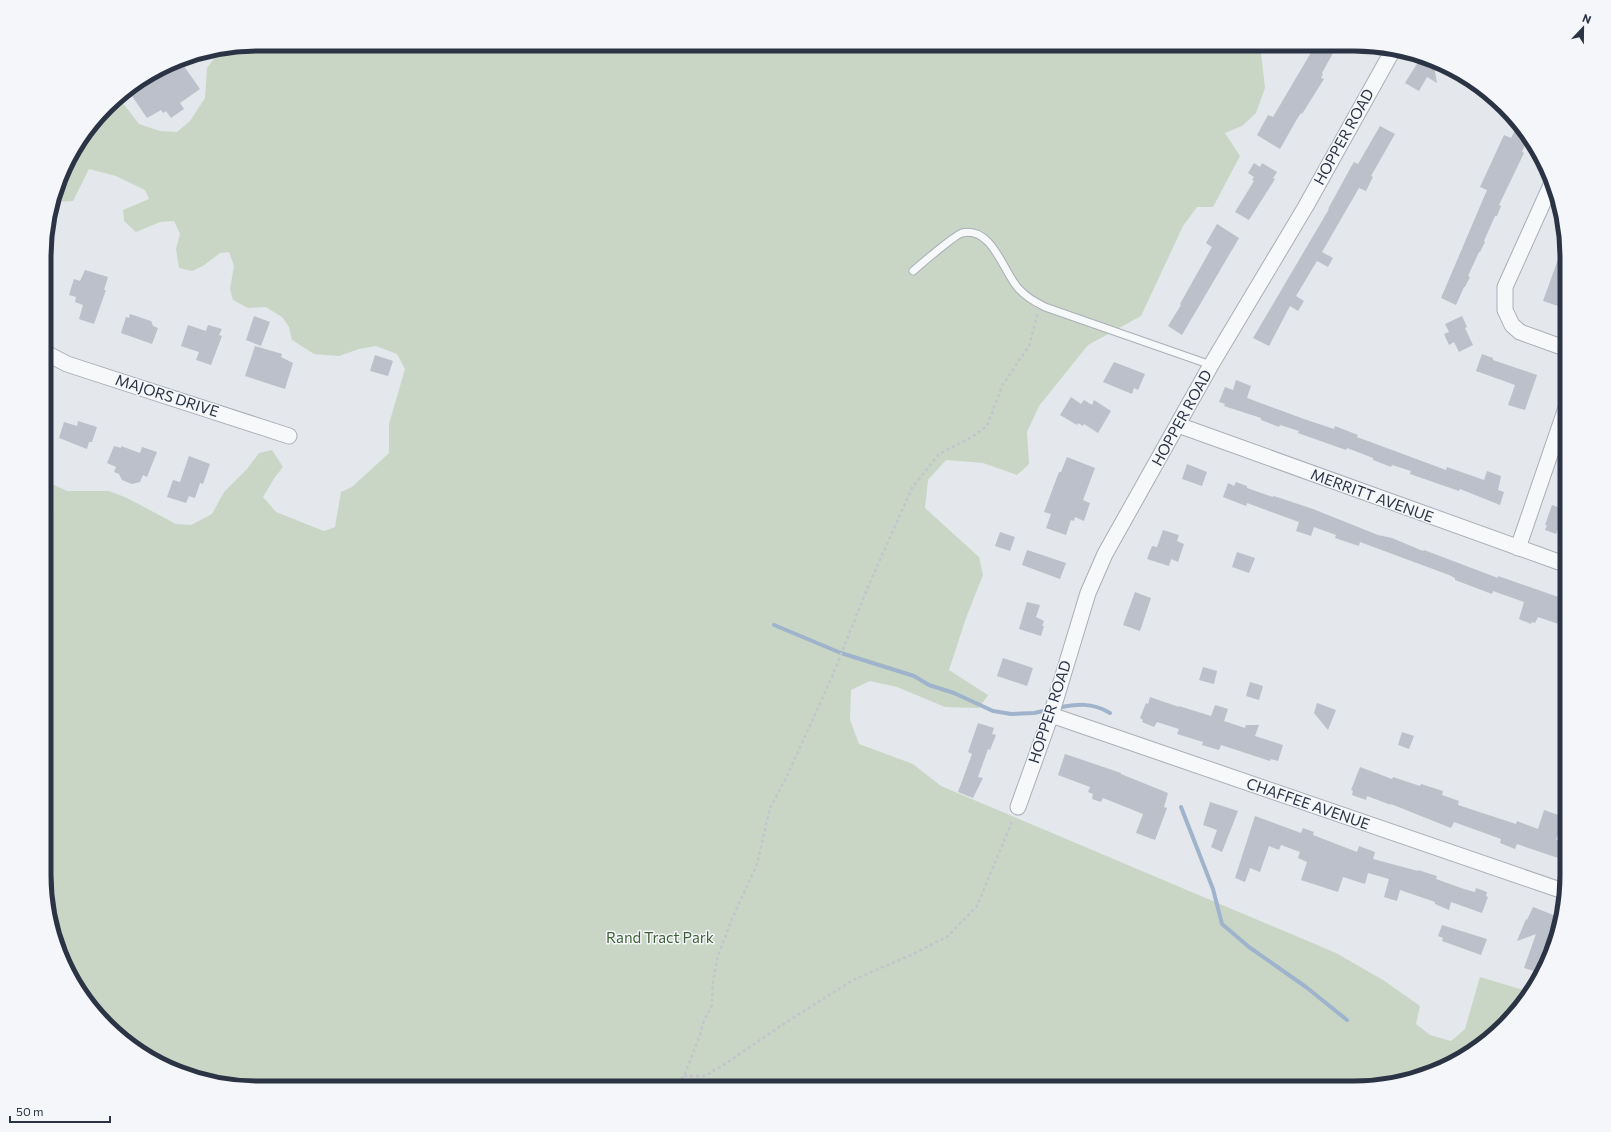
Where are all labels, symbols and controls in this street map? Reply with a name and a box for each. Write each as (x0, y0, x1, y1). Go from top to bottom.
north arrow (1563, 8, 1603, 48)
text: N (1581, 11, 1593, 26)
street label: HOPPER ROAD (1309, 85, 1377, 188)
street label: HOPPER ROAD (1147, 366, 1215, 469)
street label: MAJORS DRIVE (113, 370, 221, 420)
street label: MERRITT AVENUE (1309, 464, 1436, 526)
street label: HOPPER ROAD (1024, 658, 1074, 765)
street label: CHAFFEE AVENUE (1244, 773, 1373, 833)
park label: Rand Tract Park (606, 928, 714, 946)
scale bar (10, 1098, 110, 1124)
text: 50 m (16, 1104, 44, 1118)

